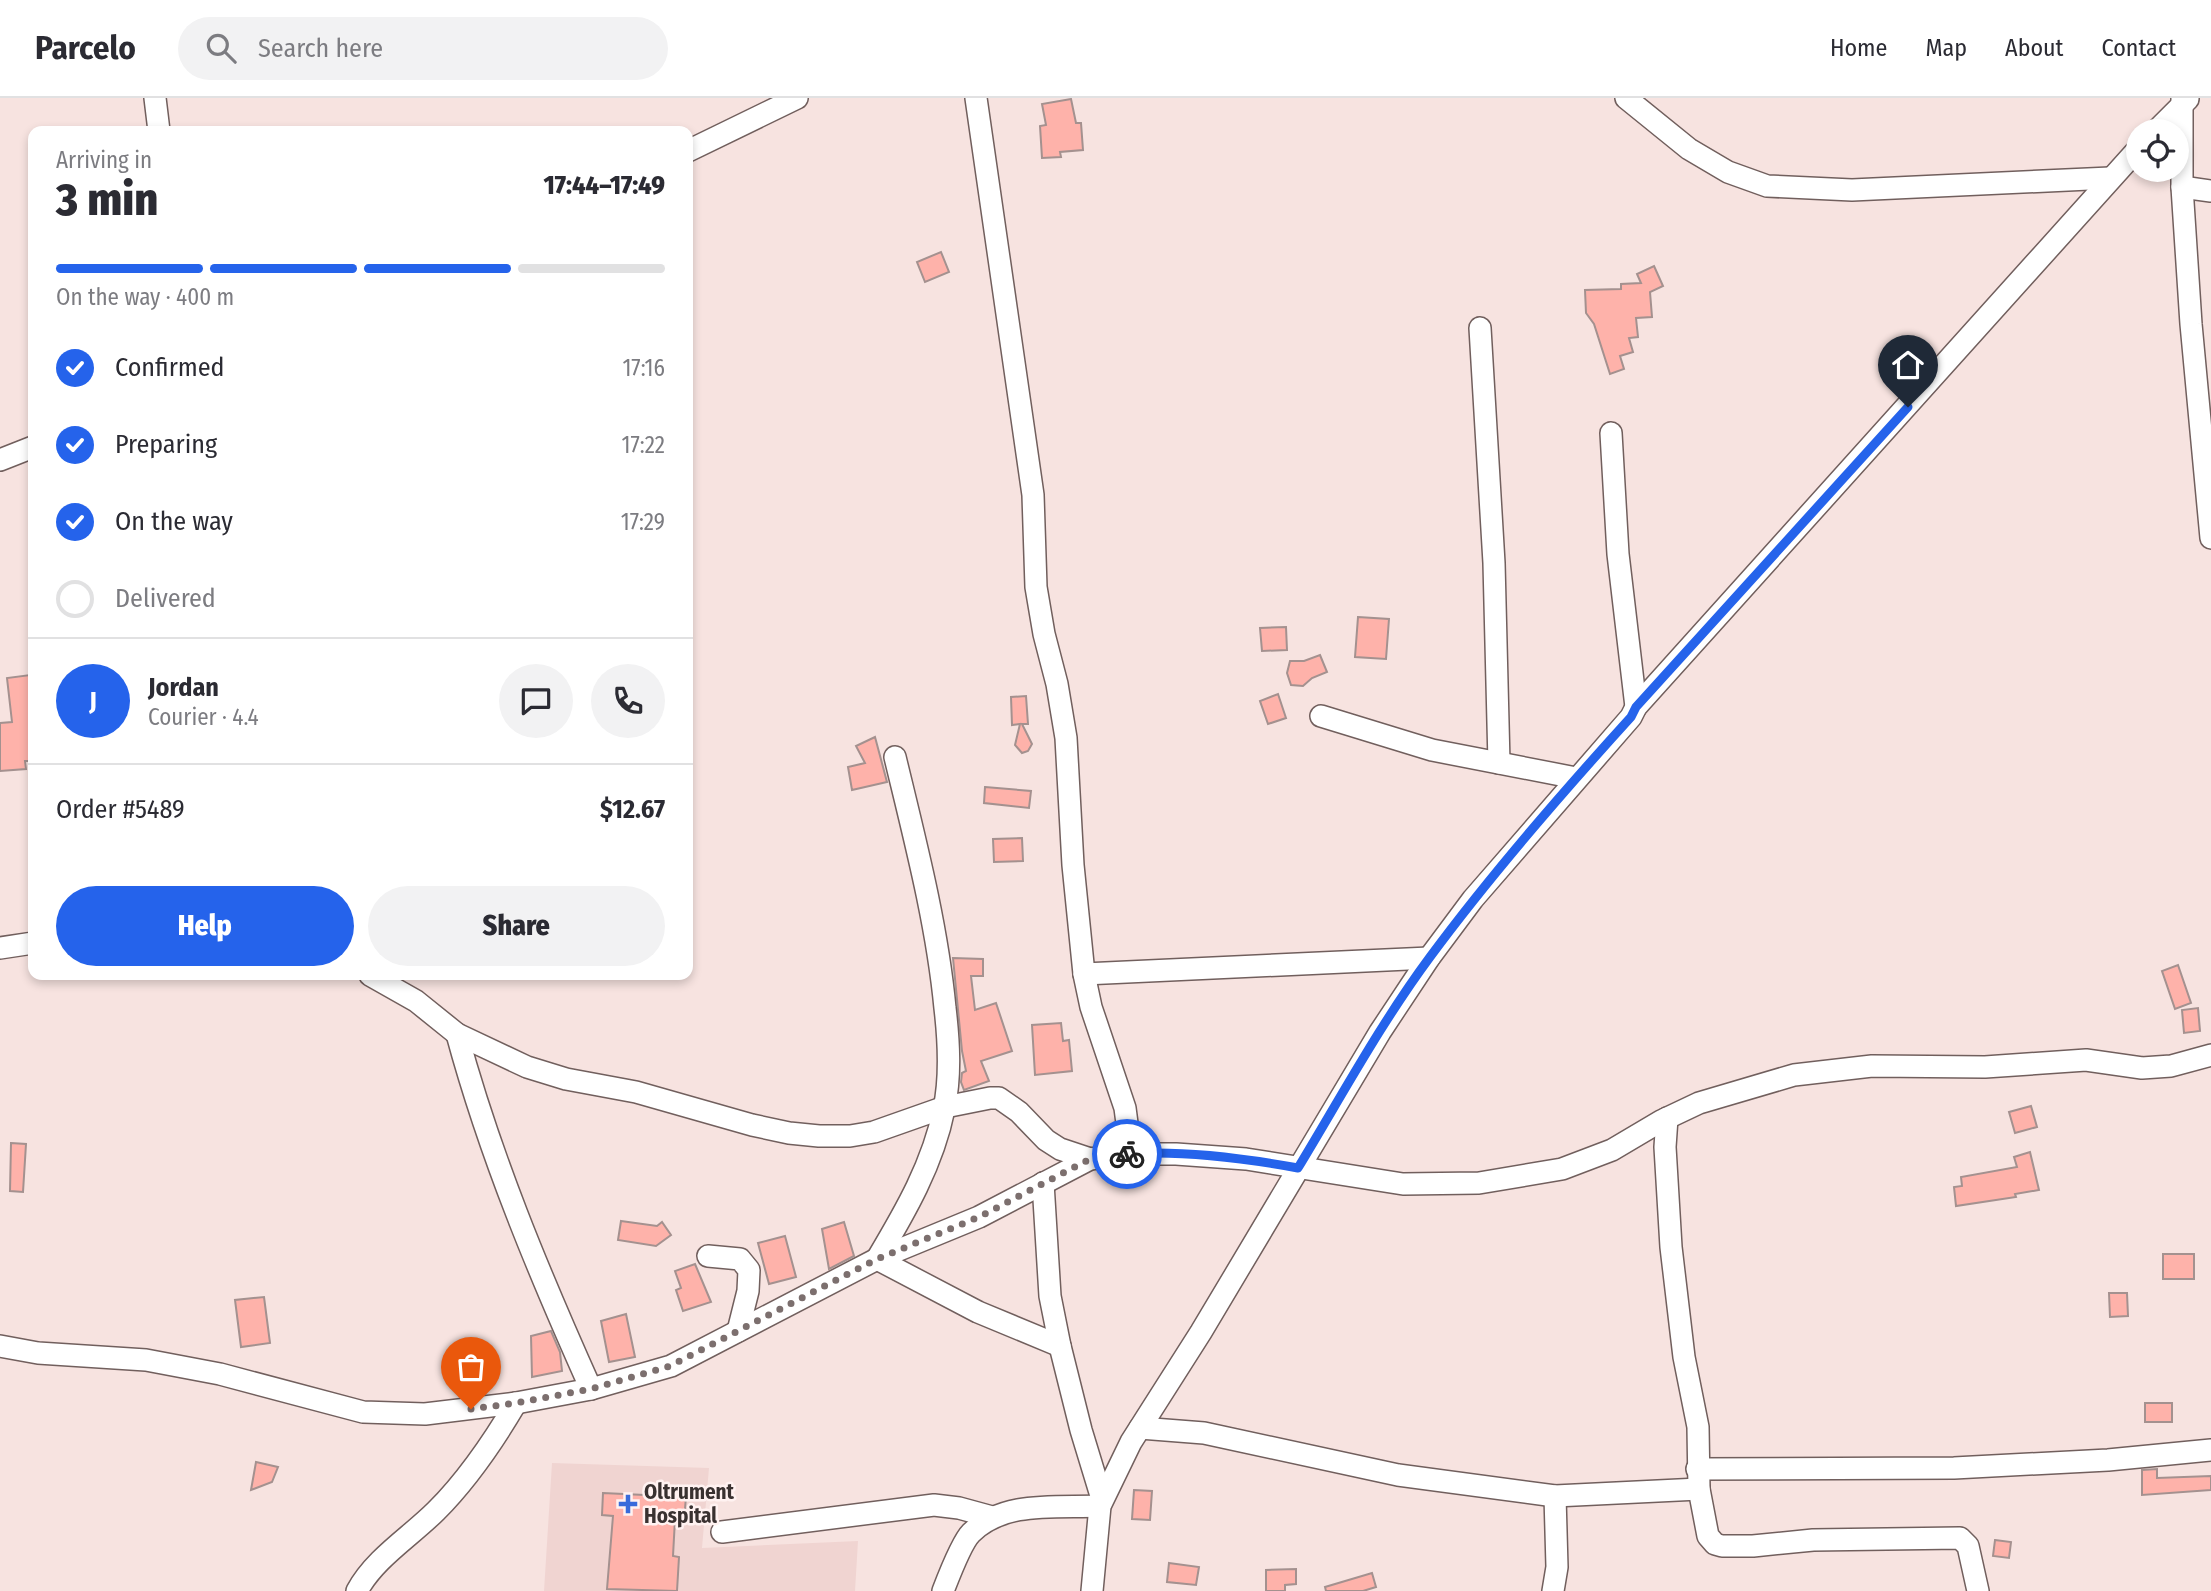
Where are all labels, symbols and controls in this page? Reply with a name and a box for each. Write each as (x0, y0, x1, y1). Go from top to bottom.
search box (178, 17, 668, 80)
text: Parcelo (35, 28, 136, 68)
icon: search (202, 29, 240, 67)
text: Search here (258, 33, 383, 64)
text: Home (1830, 34, 1887, 62)
text: Map (1925, 34, 1967, 62)
text: About (2005, 34, 2063, 62)
text: Contact (2101, 34, 2176, 62)
map controls (2126, 119, 2189, 182)
button: locate (2126, 119, 2189, 182)
text: Arriving in (56, 146, 152, 174)
text: 17:44–17:49 (544, 170, 665, 201)
text: 3 min (56, 172, 158, 227)
text: On the way · 400 m (56, 283, 234, 311)
pin (1878, 335, 1938, 407)
icon: home (1889, 346, 1927, 384)
icon: check (56, 349, 94, 387)
text: Confirmed (115, 352, 225, 383)
text: 17:16 (622, 354, 665, 382)
icon: check (56, 426, 94, 464)
text: Preparing (115, 429, 217, 460)
text: 17:22 (622, 431, 665, 459)
icon: check (56, 503, 94, 541)
text: On the way (115, 506, 233, 537)
text: 17:29 (621, 508, 665, 536)
text: Delivered (115, 583, 216, 614)
button: chat (499, 664, 573, 738)
button: phone (591, 664, 665, 738)
text: Jordan (148, 672, 219, 703)
text: J (89, 686, 97, 717)
text: Courier · 4.4 (148, 703, 259, 731)
text: Order #5489 (56, 794, 185, 825)
text: $12.67 (600, 794, 665, 825)
button: Help (56, 886, 354, 966)
button: Share (368, 886, 665, 966)
courier (1092, 1119, 1162, 1189)
icon: bike (1108, 1135, 1146, 1173)
pin (441, 1337, 501, 1409)
icon: bag (452, 1348, 490, 1386)
place label: Oltrument Hospital (644, 1479, 735, 1529)
marker: Oltrument Hospital (618, 1494, 638, 1514)

